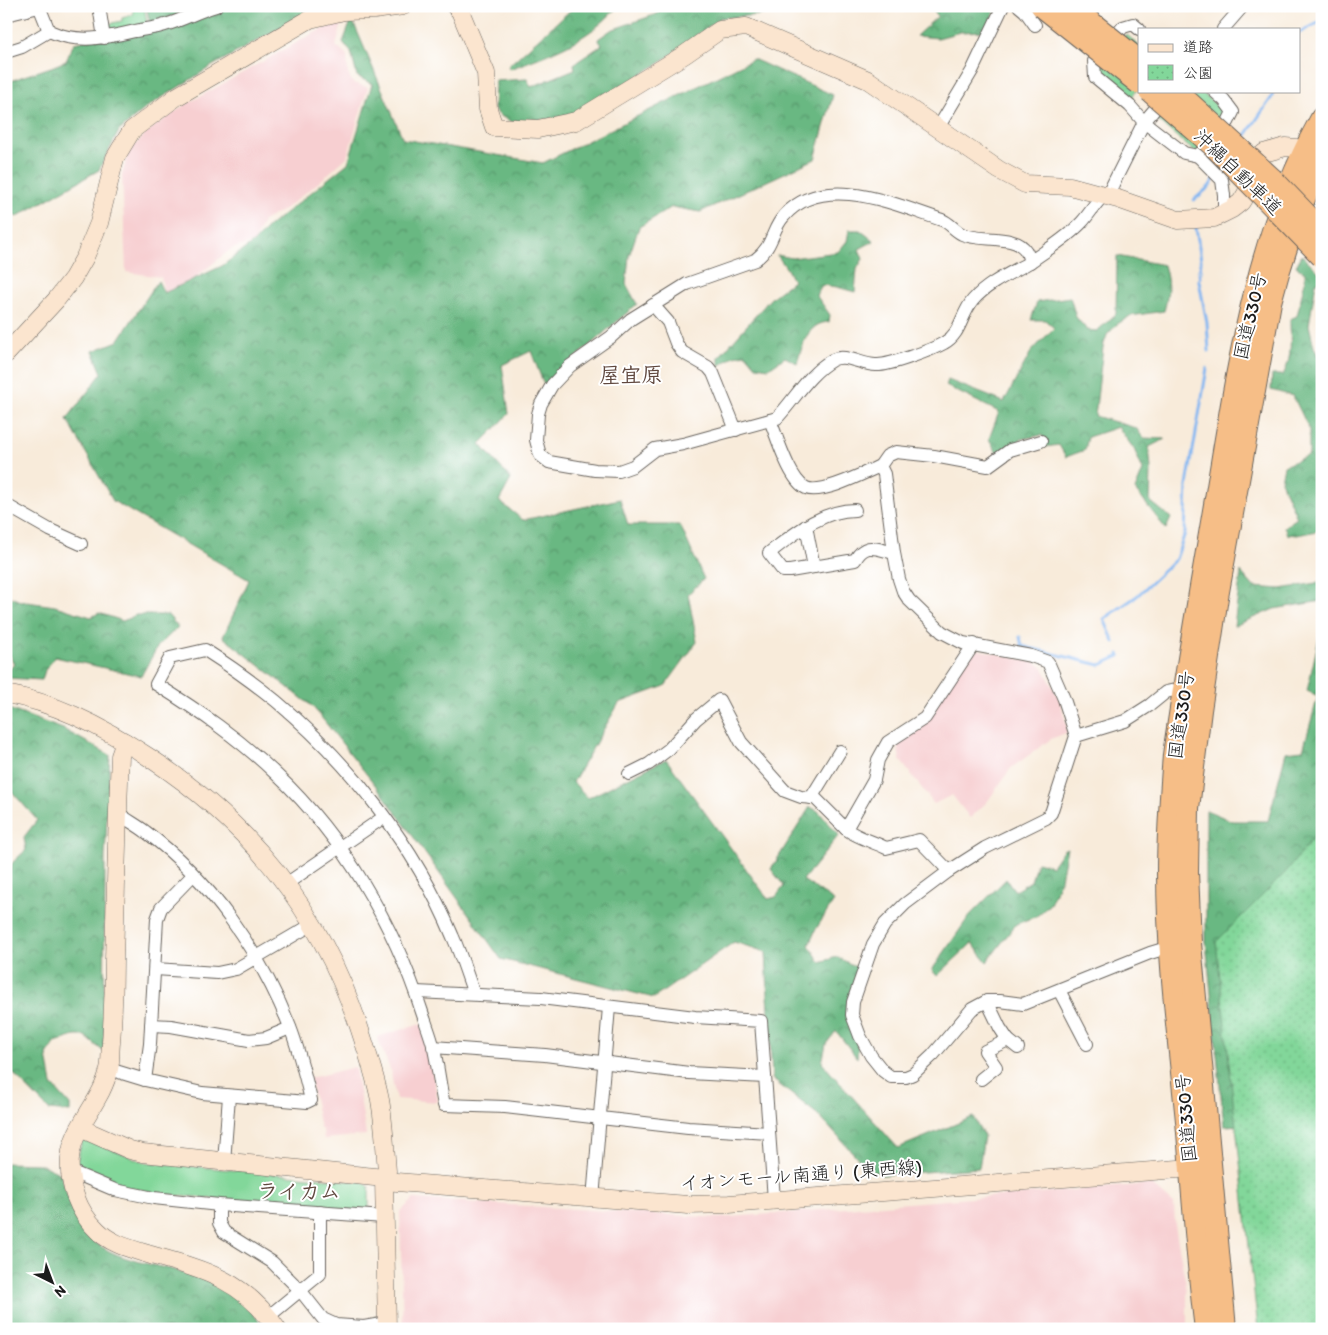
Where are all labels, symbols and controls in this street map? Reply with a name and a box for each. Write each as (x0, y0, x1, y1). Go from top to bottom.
legend (1138, 28, 1300, 92)
text: 道路 (1183, 38, 1213, 56)
text: 公園 (1183, 64, 1213, 82)
street label: 沖縄自動車道 (1189, 124, 1287, 220)
street label: 国道330号 (1229, 270, 1271, 362)
district label: 屋宜原 (600, 362, 663, 387)
street label: 国道330号 (1163, 669, 1199, 761)
street label: 国道330号 (1171, 1072, 1201, 1164)
street label: イオンモール南通り (東西線) (679, 1155, 923, 1195)
district label: ライカム (257, 1178, 341, 1203)
north arrow (28, 1258, 78, 1308)
text: N (51, 1282, 70, 1301)

